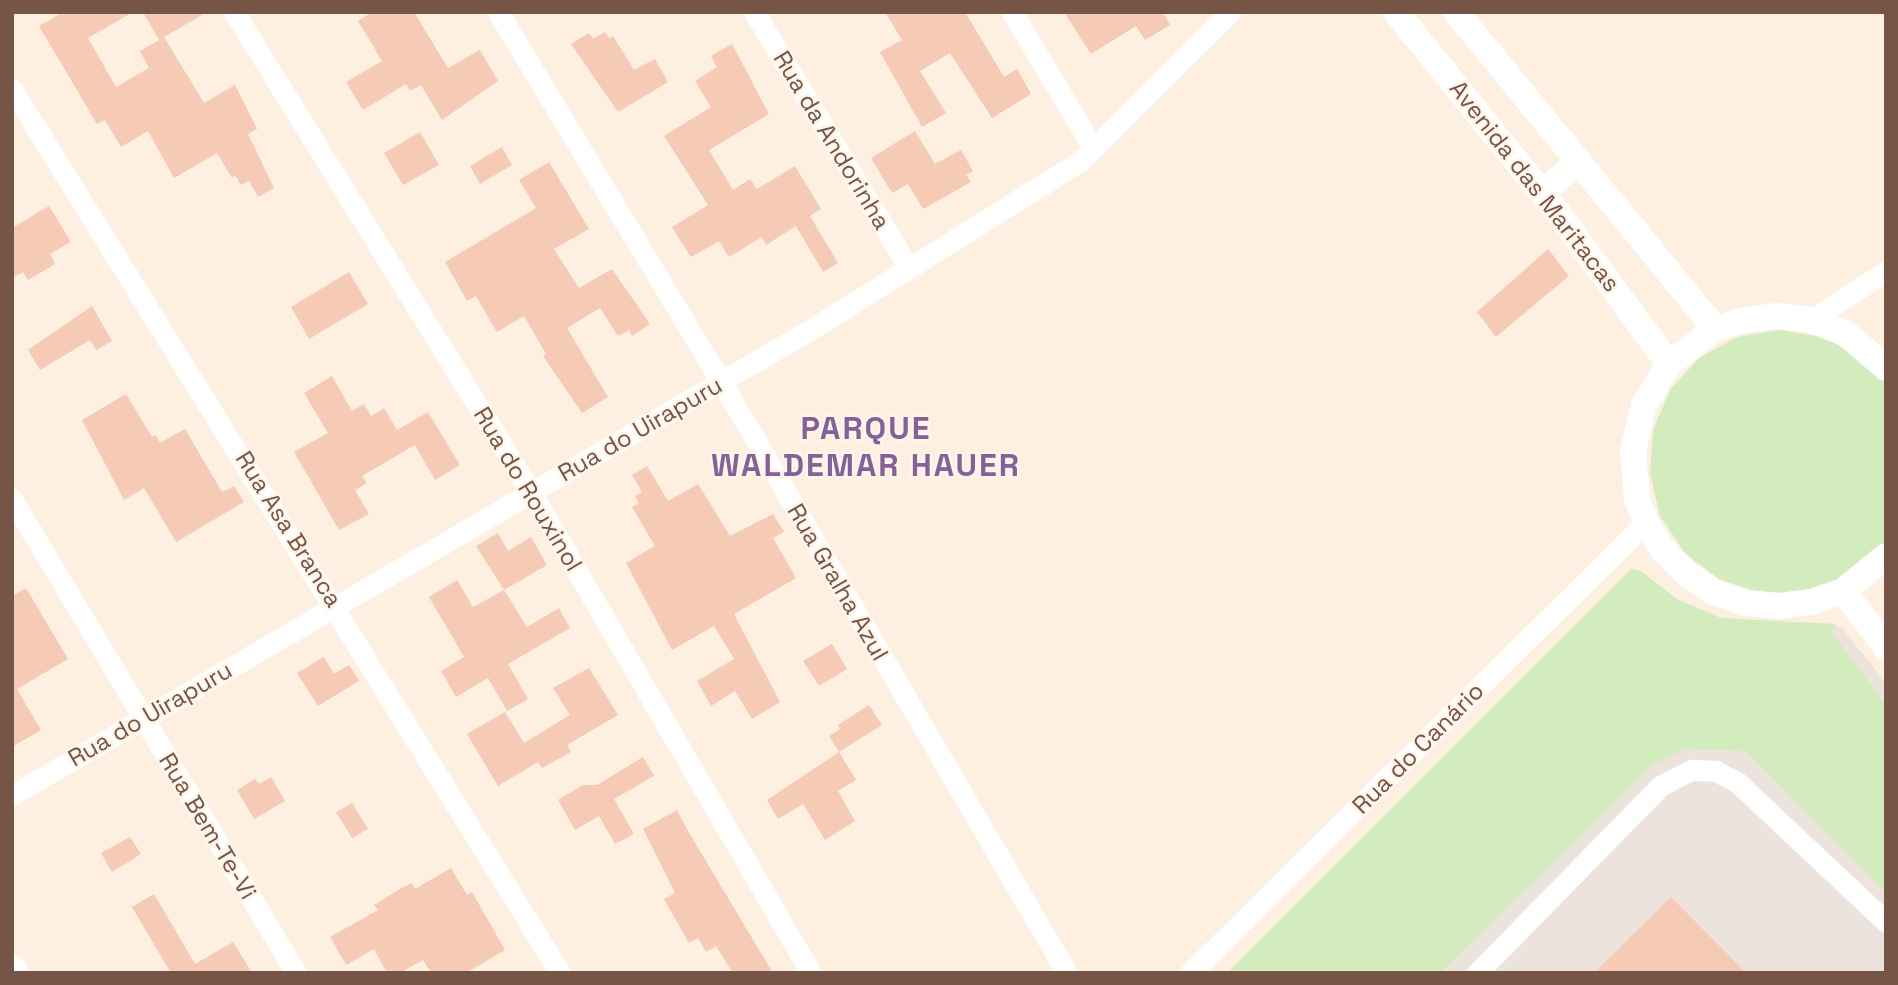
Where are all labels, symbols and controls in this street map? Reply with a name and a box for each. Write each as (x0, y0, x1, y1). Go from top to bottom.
street label: Rua da Andorinha (767, 45, 897, 235)
street label: Avenida das Maritacas (1444, 75, 1626, 297)
street label: Rua do Uirapuru (553, 370, 727, 488)
street label: Rua do Rouxinol (468, 402, 588, 576)
district label: PARQUE WALDEMAR HAUER (713, 410, 1019, 485)
street label: Rua Asa Branca (229, 446, 349, 612)
street label: Rua Gralha Azul (781, 498, 895, 666)
street label: Rua do Uirapuru (63, 655, 237, 773)
street label: Rua do Canário (1346, 676, 1490, 820)
street label: Rua Bem-Te-Vi (153, 748, 263, 904)

